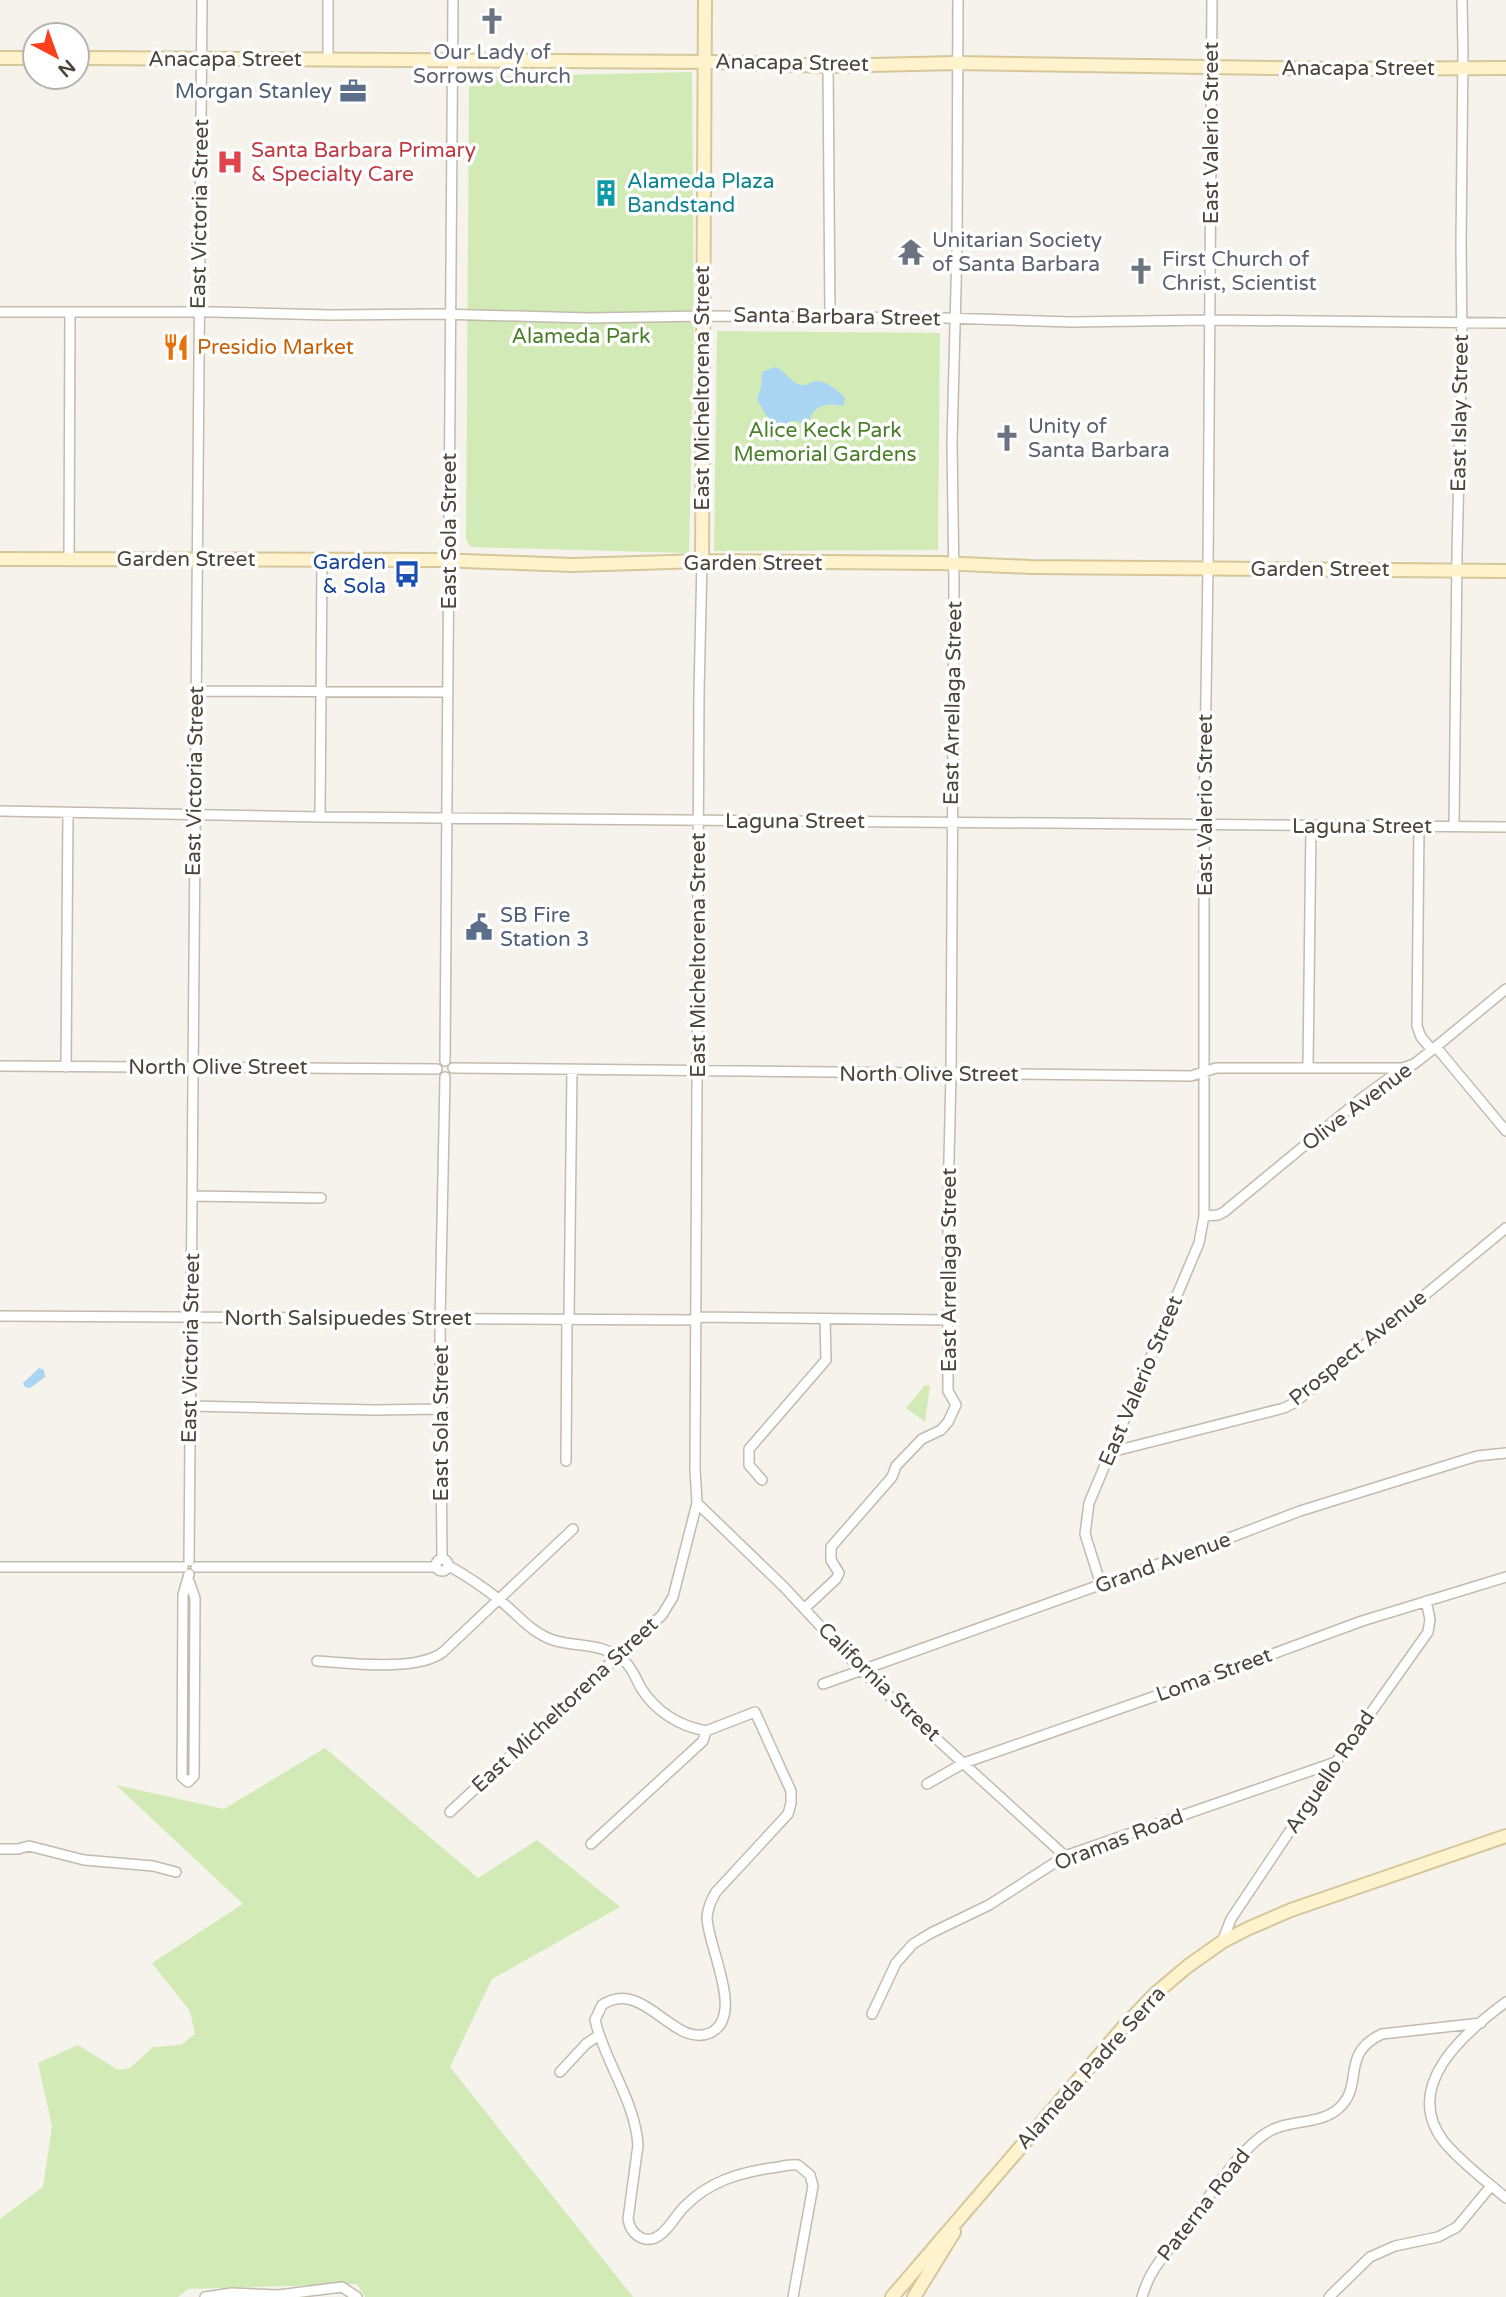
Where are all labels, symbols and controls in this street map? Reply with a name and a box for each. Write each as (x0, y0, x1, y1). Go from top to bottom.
church icon: Our Lady of Sorrows Church (477, 6, 507, 36)
north arrow (21, 21, 91, 91)
place label: Our Lady of Sorrows Church (413, 40, 571, 89)
street label: East Valerio Street (1199, 42, 1224, 224)
street label: Anacapa Street (148, 47, 302, 72)
street label: Anacapa Street (715, 49, 869, 77)
text: N (54, 55, 79, 81)
street label: Anacapa Street (1281, 56, 1435, 81)
office icon: Morgan Stanley (338, 76, 368, 106)
place label: Morgan Stanley (175, 79, 332, 104)
street label: East Victoria Street (186, 119, 214, 309)
place label: Santa Barbara Primary & Specialty Care (251, 138, 476, 187)
hospital icon: Santa Barbara Primary & Specialty Care (215, 147, 245, 177)
place label: Alameda Plaza Bandstand (627, 169, 775, 218)
building icon: Alameda Plaza Bandstand (591, 178, 621, 208)
place label: Unitarian Society of Santa Barbara (932, 228, 1102, 277)
temple icon: Unitarian Society of Santa Barbara (896, 237, 926, 267)
place label: First Church of Christ, Scientist (1162, 247, 1317, 296)
church icon: First Church of Christ, Scientist (1126, 256, 1156, 286)
street label: East Micheltorena Street (690, 265, 715, 511)
street label: Santa Barbara Street (733, 303, 941, 331)
park label: Alameda Park (511, 324, 651, 349)
restaurant icon: Presidio Market (161, 332, 191, 362)
street label: East Islay Street (1446, 334, 1474, 492)
place label: Presidio Market (197, 335, 354, 360)
place label: Unity of Santa Barbara (1028, 414, 1170, 463)
park label: Alice Keck Park Memorial Gardens (733, 418, 917, 467)
church icon: Unity of Santa Barbara (992, 423, 1022, 453)
street label: East Sola Street (437, 453, 462, 609)
street label: Garden Street (117, 547, 255, 572)
place label: Garden & Sola (313, 550, 386, 599)
street label: Garden Street (684, 551, 822, 576)
street label: Garden Street (1251, 557, 1389, 582)
bus stop icon: Garden & Sola (392, 559, 422, 589)
street label: East Arrellaga Street (939, 601, 967, 805)
street label: East Victoria Street (181, 686, 209, 876)
street label: East Valerio Street (1193, 714, 1218, 896)
street label: Laguna Street (725, 809, 865, 834)
street label: Laguna Street (1292, 814, 1432, 839)
street label: East Micheltorena Street (686, 832, 711, 1078)
place label: SB Fire Station 3 (500, 903, 590, 952)
public building icon: SB Fire Station 3 (464, 912, 494, 942)
street label: North Olive Street (128, 1055, 308, 1080)
street label: Olive Avenue (1297, 1058, 1417, 1156)
street label: North Olive Street (839, 1062, 1019, 1087)
street label: East Arrellaga Street (937, 1168, 962, 1372)
street label: East Victoria Street (177, 1253, 205, 1443)
street label: Prospect Avenue (1284, 1285, 1432, 1411)
street label: East Valerio Street (1094, 1292, 1188, 1470)
street label: North Salsipuedes Street (224, 1306, 472, 1331)
street label: East Sola Street (429, 1345, 454, 1501)
street label: Grand Avenue (1092, 1527, 1234, 1599)
street label: East Micheltorena Street (467, 1612, 663, 1798)
street label: California Street (813, 1617, 945, 1747)
street label: Loma Street (1153, 1642, 1275, 1708)
street label: Arguello Road (1280, 1706, 1380, 1838)
street label: Oramas Road (1051, 1804, 1187, 1876)
street label: Alameda Padre Serra (1011, 1981, 1171, 2155)
street label: Paterna Road (1152, 2144, 1256, 2266)

